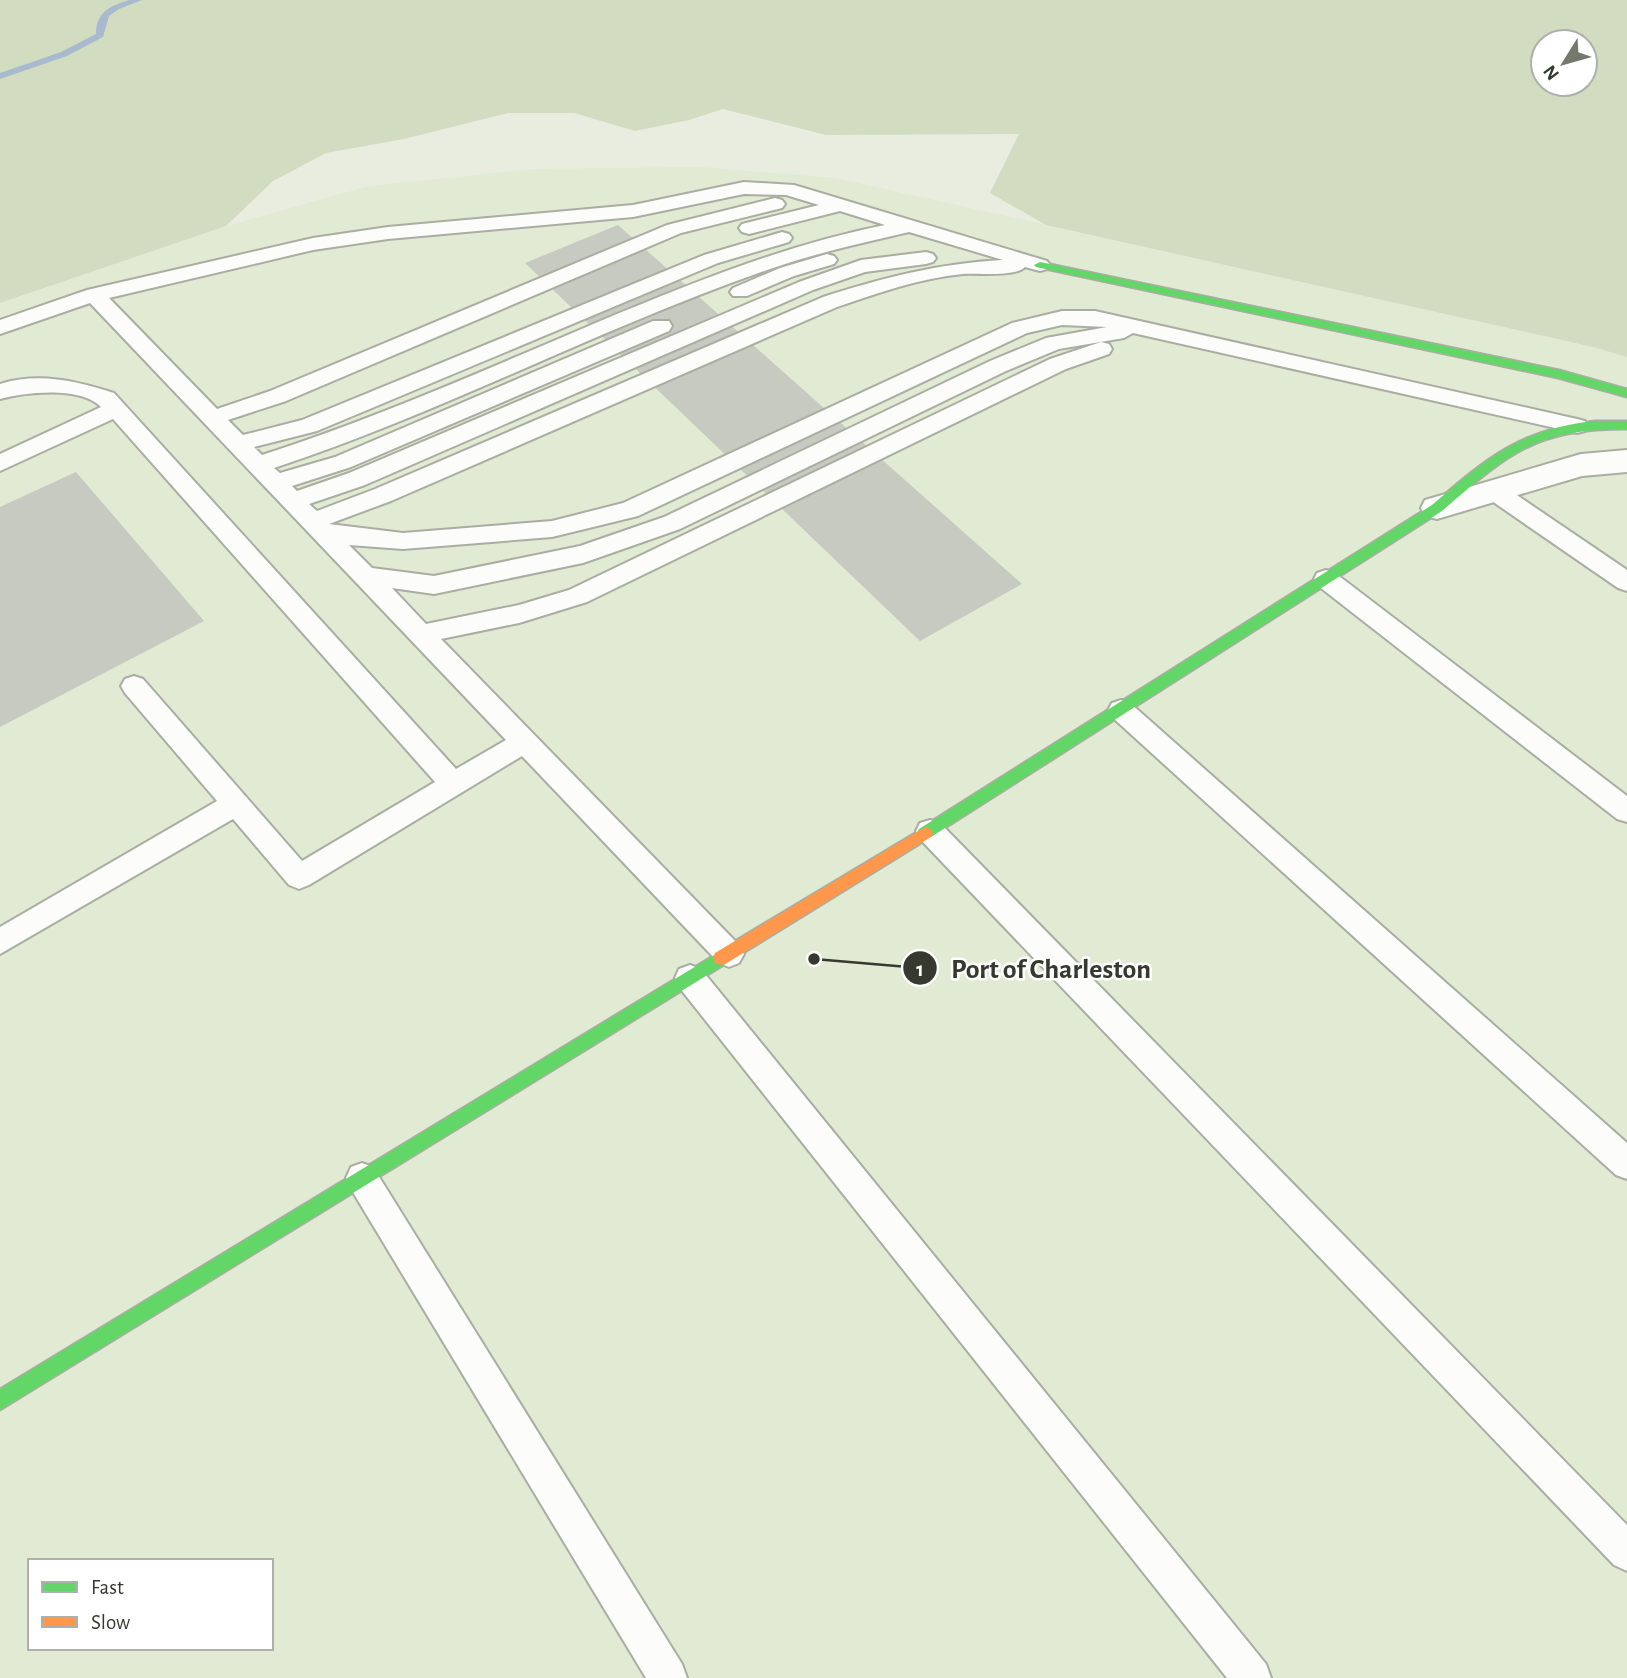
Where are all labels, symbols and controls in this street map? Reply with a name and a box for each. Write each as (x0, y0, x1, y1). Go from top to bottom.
north arrow (1529, 28, 1599, 98)
text: N (1540, 61, 1563, 83)
callout: Port of Charleston (902, 944, 1165, 993)
text: Port of Charleston (951, 956, 1151, 984)
text: 1 (916, 959, 924, 980)
legend (28, 1559, 273, 1650)
text: Fast (91, 1577, 124, 1598)
text: Slow (91, 1612, 130, 1633)

